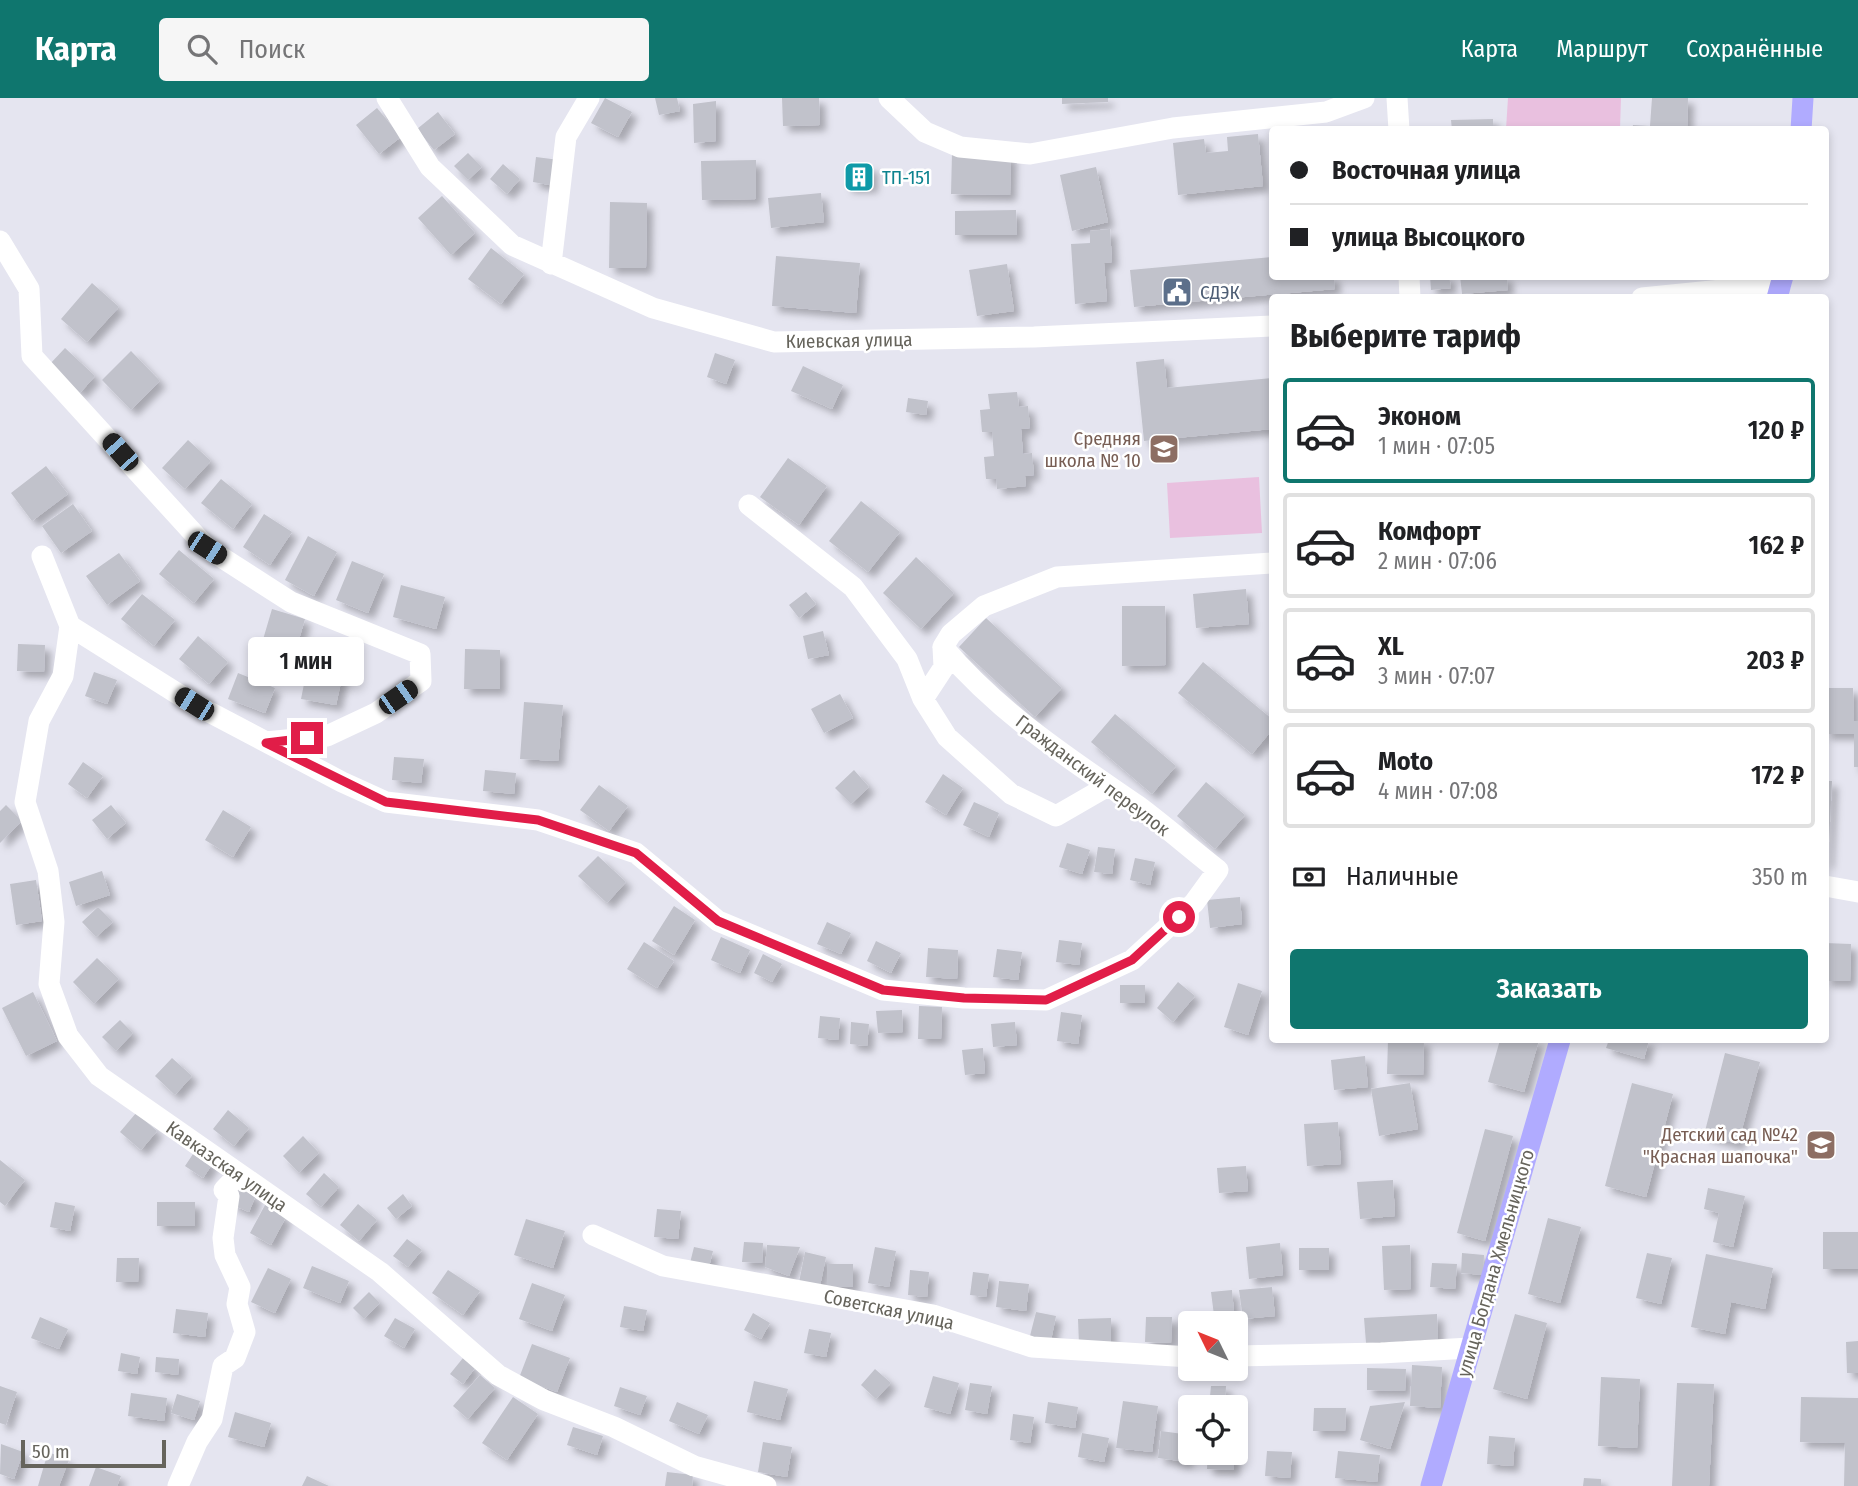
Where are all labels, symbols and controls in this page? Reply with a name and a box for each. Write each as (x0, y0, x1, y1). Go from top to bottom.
search box (159, 18, 649, 81)
text: Карта (35, 29, 117, 69)
icon: search (183, 30, 221, 68)
text: Поиск (239, 34, 305, 65)
text: Карта (1461, 35, 1518, 63)
text: Маршрут (1556, 35, 1648, 63)
text: Сохранённые (1686, 35, 1823, 63)
text: Восточная улица (1332, 155, 1521, 186)
building icon: ТП-151 (842, 160, 876, 194)
place label: ТП-151 (882, 166, 931, 189)
text: улица Высоцкого (1332, 222, 1525, 253)
public building icon: СДЭК (1160, 275, 1194, 309)
place label: СДЭК (1200, 281, 1240, 304)
text: Выберите тариф (1290, 317, 1521, 355)
street label: Киевская улица (785, 328, 913, 353)
icon: car (1294, 399, 1357, 462)
text: Эконом (1378, 401, 1461, 432)
text: 120 ₽ (1748, 415, 1804, 446)
place label: Средняя школа № 10 (1044, 427, 1141, 472)
car (99, 429, 142, 475)
school or university icon: Средняя школа № 10 (1147, 432, 1181, 466)
text: 1 мин · 07:05 (1378, 432, 1495, 460)
icon: car (1294, 514, 1357, 577)
text: Комфорт (1378, 516, 1481, 547)
car (184, 528, 231, 568)
text: 162 ₽ (1749, 530, 1804, 561)
text: 2 мин · 07:06 (1378, 547, 1497, 575)
icon: car (1294, 629, 1357, 692)
text: XL (1378, 631, 1404, 662)
callout: 1 мин (249, 636, 365, 686)
text: 203 ₽ (1747, 645, 1804, 676)
text: 1 мин (279, 647, 333, 675)
text: 3 мин · 07:07 (1378, 662, 1495, 690)
car (375, 676, 422, 718)
car (171, 684, 218, 724)
street label: Гражданский переулок (1011, 710, 1174, 841)
route end (291, 722, 323, 754)
icon: car (1294, 744, 1357, 807)
text: Moto (1378, 746, 1433, 777)
text: 172 ₽ (1751, 760, 1804, 791)
text: 4 мин · 07:08 (1378, 777, 1498, 805)
icon: cash (1290, 858, 1328, 896)
text: Наличные (1346, 861, 1459, 892)
text: 350 m (1752, 863, 1808, 891)
route start (1163, 901, 1195, 933)
button: Заказать (1290, 949, 1808, 1029)
street label: Кавказская улица (162, 1116, 292, 1217)
place label: Детский сад №42 "Красная шапочка" (1643, 1123, 1798, 1168)
school or university icon: Детский сад №42 "Красная шапочка" (1804, 1128, 1838, 1162)
street label: улица Богдана Хмельницкого (1452, 1147, 1539, 1380)
street label: Советская улица (822, 1284, 956, 1335)
north arrow (1178, 1311, 1248, 1381)
map controls (1178, 1311, 1248, 1465)
button: locate (1178, 1395, 1248, 1465)
scale bar (21, 1437, 166, 1469)
text: 50 m (32, 1440, 70, 1463)

